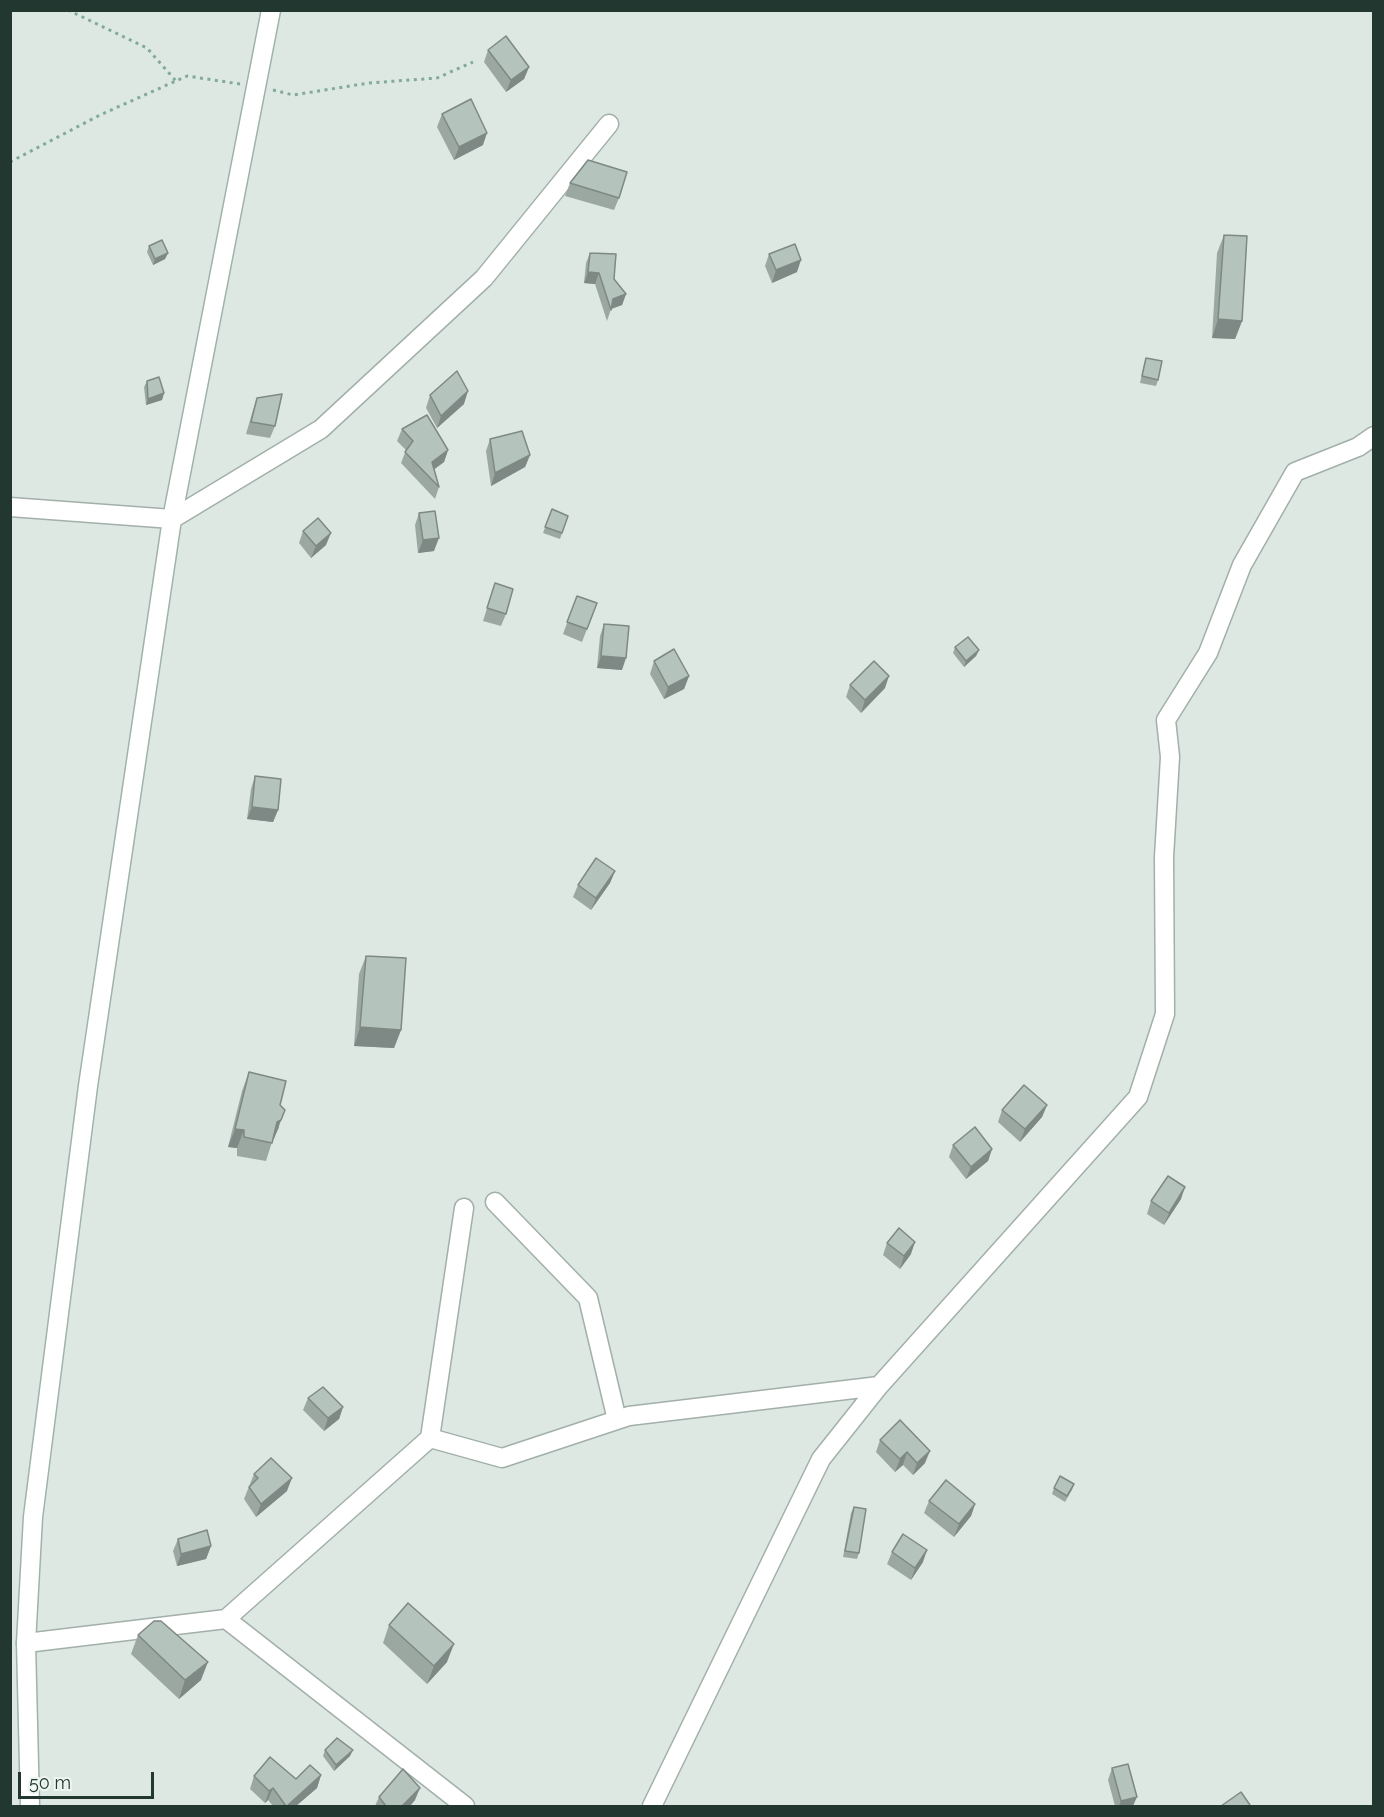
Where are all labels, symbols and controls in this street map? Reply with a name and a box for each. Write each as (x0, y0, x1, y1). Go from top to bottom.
scale bar (21, 1760, 158, 1798)
text: 50 m (29, 1772, 71, 1793)

